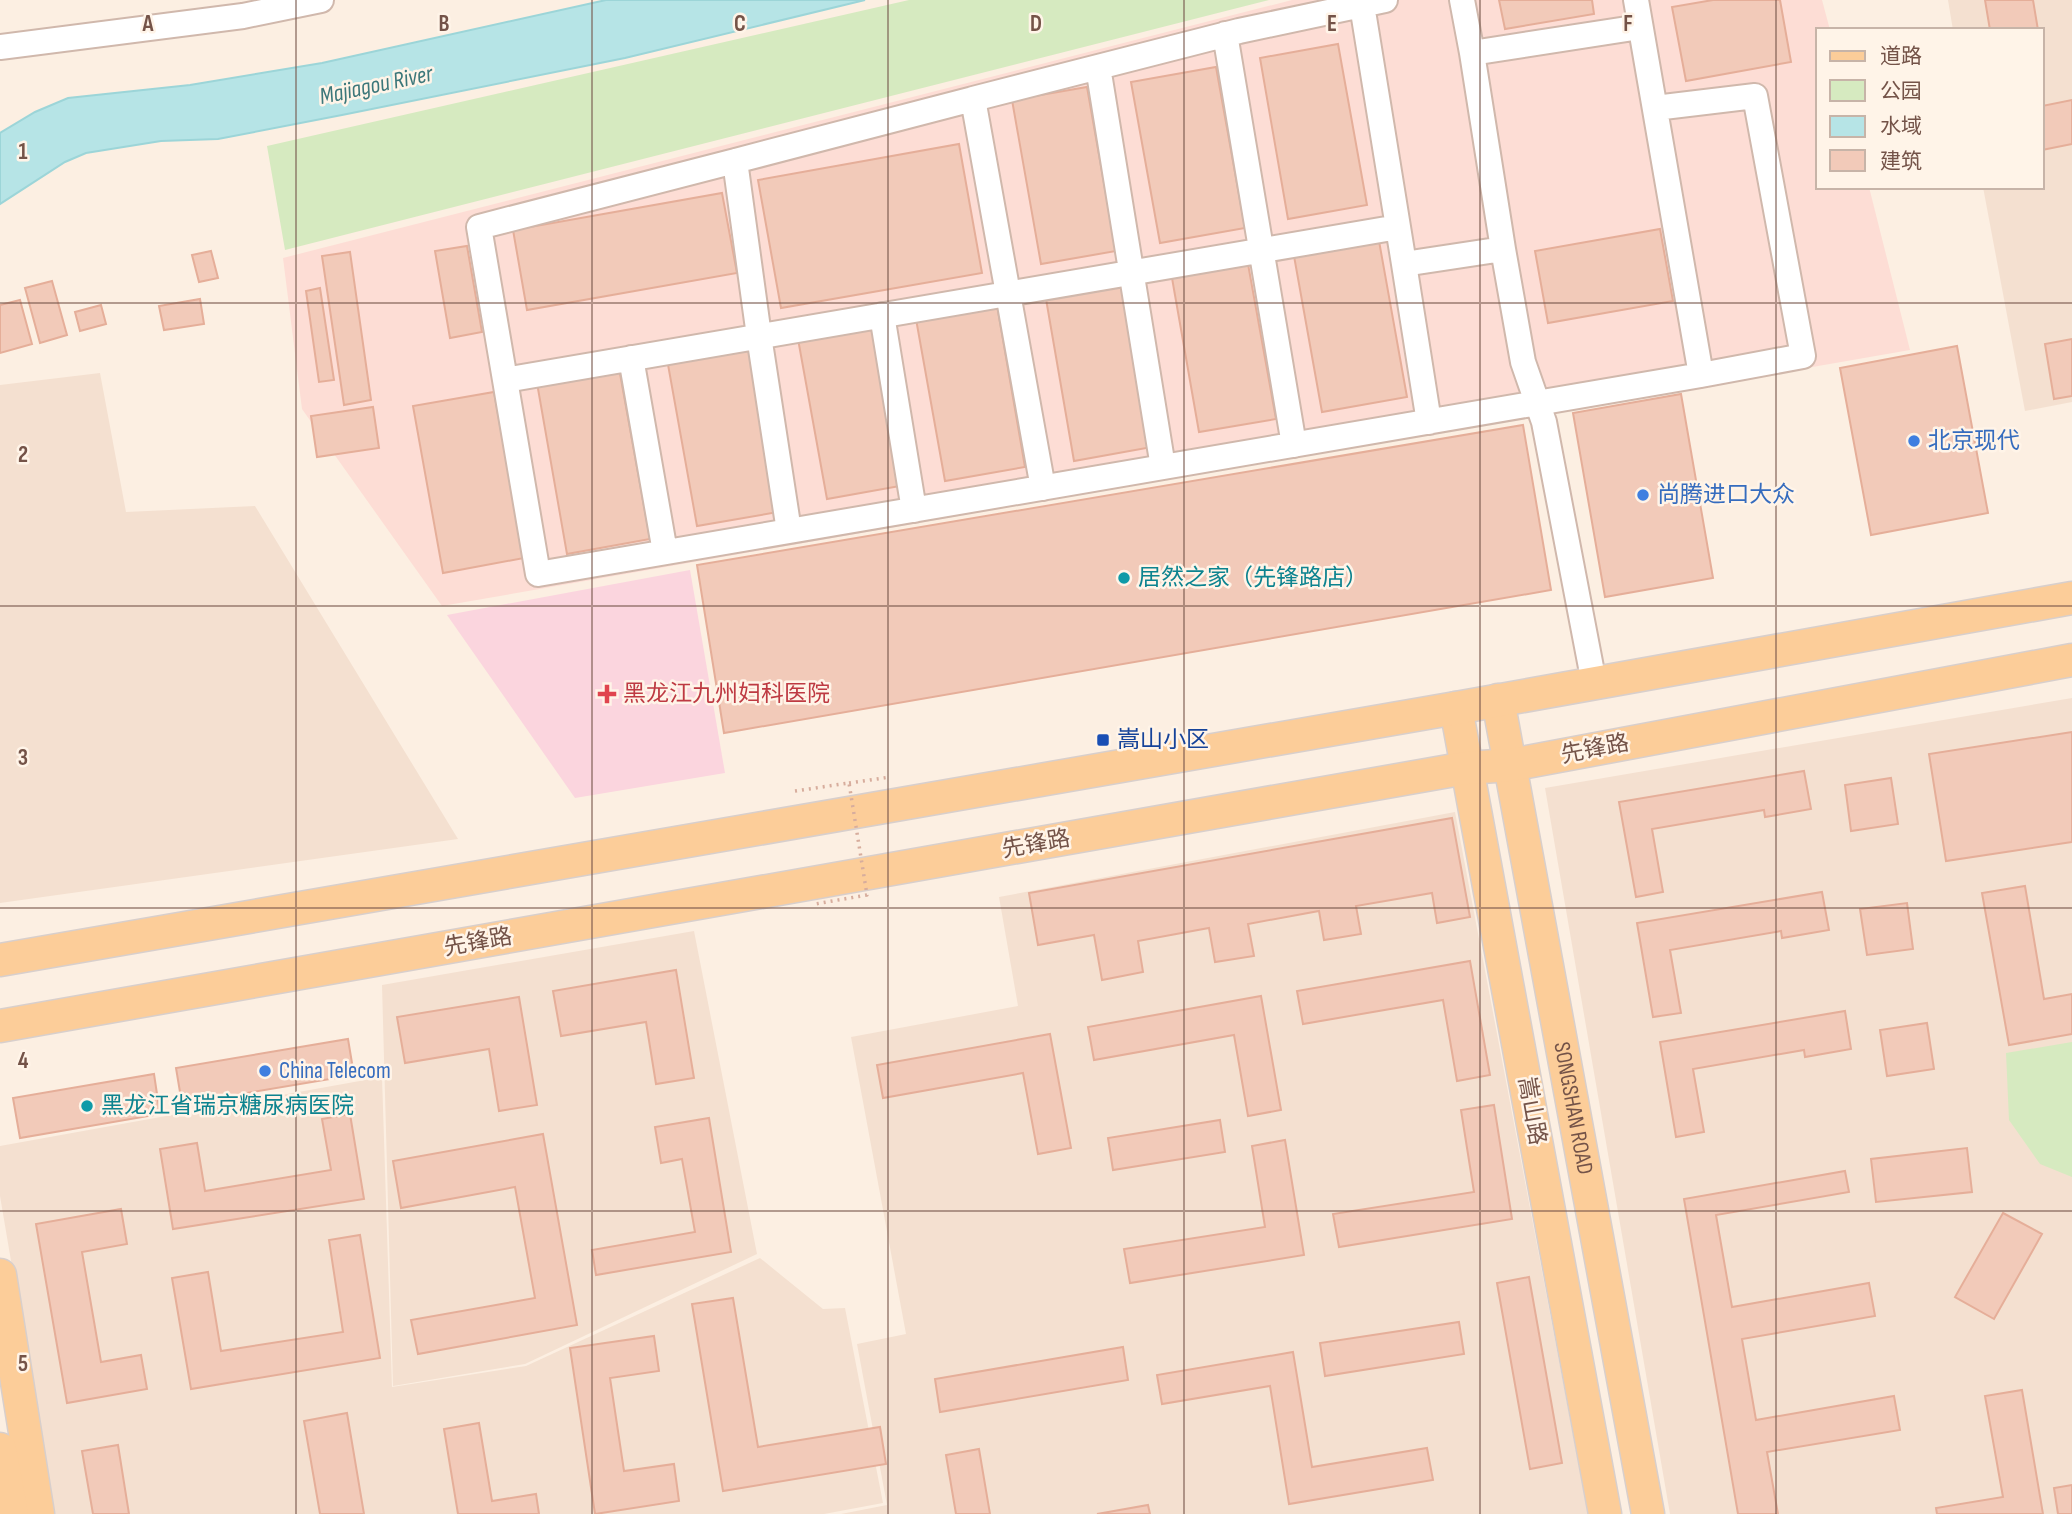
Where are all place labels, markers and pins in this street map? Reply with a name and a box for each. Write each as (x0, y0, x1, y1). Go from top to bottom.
place label: 北京现代 (1928, 427, 2020, 455)
marker: 北京现代 (1906, 433, 1922, 449)
place label: 尚腾进口大众 (1657, 481, 1795, 509)
marker: 尚腾进口大众 (1635, 487, 1651, 503)
place label: 居然之家（先锋路店） (1138, 564, 1368, 592)
marker: 居然之家（先锋路店） (1116, 570, 1132, 586)
place label: 黑龙江九州妇科医院 (623, 680, 830, 708)
marker: 黑龙江九州妇科医院 (597, 684, 617, 704)
place label: 嵩山小区 (1117, 726, 1209, 754)
marker: 嵩山小区 (1095, 732, 1111, 748)
place label: China Telecom (279, 1057, 391, 1085)
marker: China Telecom (257, 1063, 273, 1079)
place label: 黑龙江省瑞京糖尿病医院 (101, 1092, 354, 1120)
marker: 黑龙江省瑞京糖尿病医院 (79, 1098, 95, 1114)

